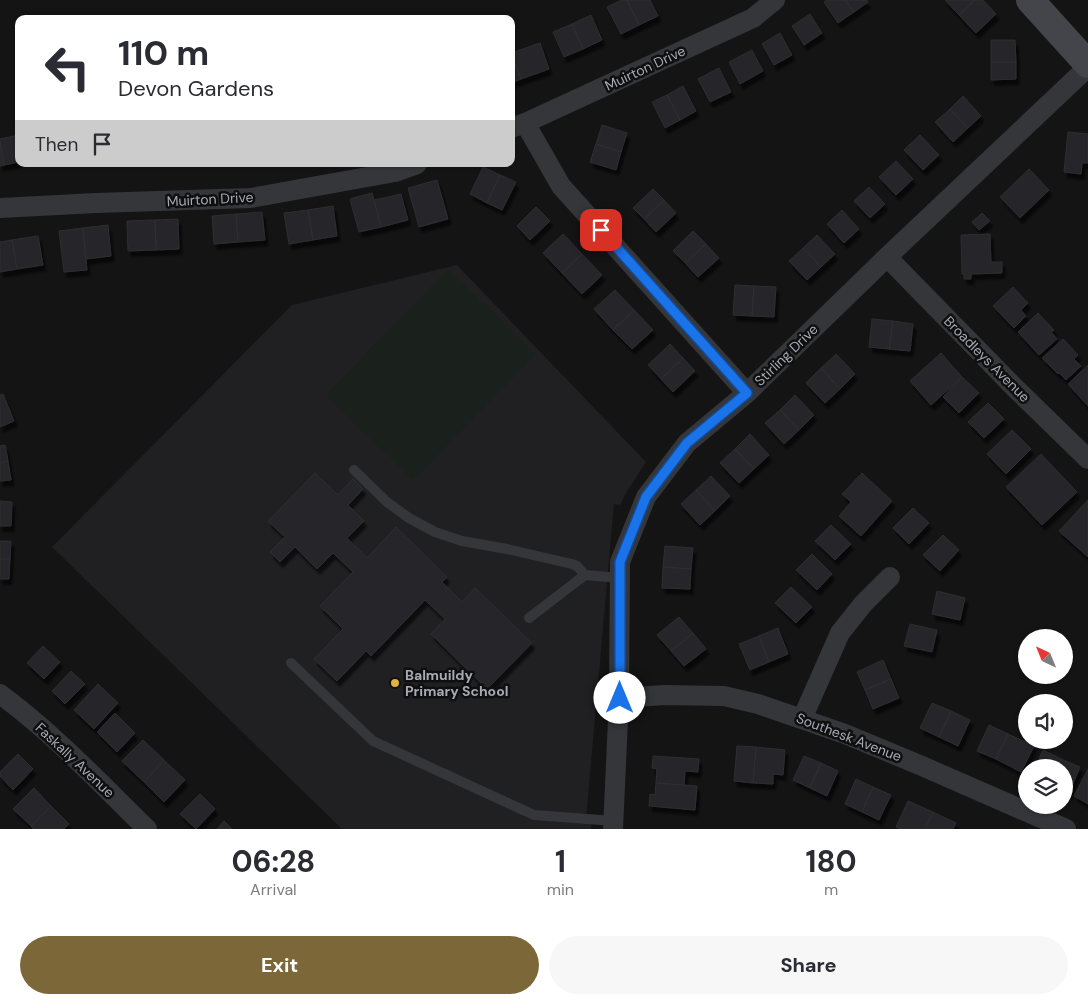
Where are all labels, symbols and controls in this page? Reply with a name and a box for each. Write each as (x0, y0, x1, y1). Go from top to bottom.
text: 110 m (118, 30, 209, 76)
icon: left (35, 35, 100, 100)
street label: Muirton Drive (602, 41, 688, 95)
text: Devon Gardens (118, 74, 274, 103)
icon: arrive (88, 130, 116, 158)
text: Then (35, 132, 78, 157)
street label: Muirton Drive (166, 188, 254, 210)
pin (580, 209, 622, 251)
icon: arrive (587, 216, 615, 244)
street label: Broadleys Avenue (940, 312, 1034, 406)
street label: Stirling Drive (750, 320, 822, 390)
north arrow (1018, 629, 1072, 684)
map controls (1018, 629, 1073, 814)
place label: Balmuildy Primary School (405, 666, 508, 700)
position arrow (593, 671, 645, 723)
marker: Balmuildy Primary School (389, 677, 401, 689)
button: sound (1018, 694, 1073, 749)
street label: Southesk Avenue (794, 709, 904, 765)
street label: Faskally Avenue (32, 719, 118, 801)
button: layers (1018, 759, 1073, 814)
text: 06:28 (231, 842, 315, 881)
text: 1 (555, 842, 566, 881)
text: 180 (806, 842, 857, 881)
text: Arrival (250, 879, 297, 900)
text: min (547, 879, 574, 900)
text: m (824, 879, 838, 900)
button: Exit (20, 936, 539, 994)
button: Share (549, 936, 1068, 994)

